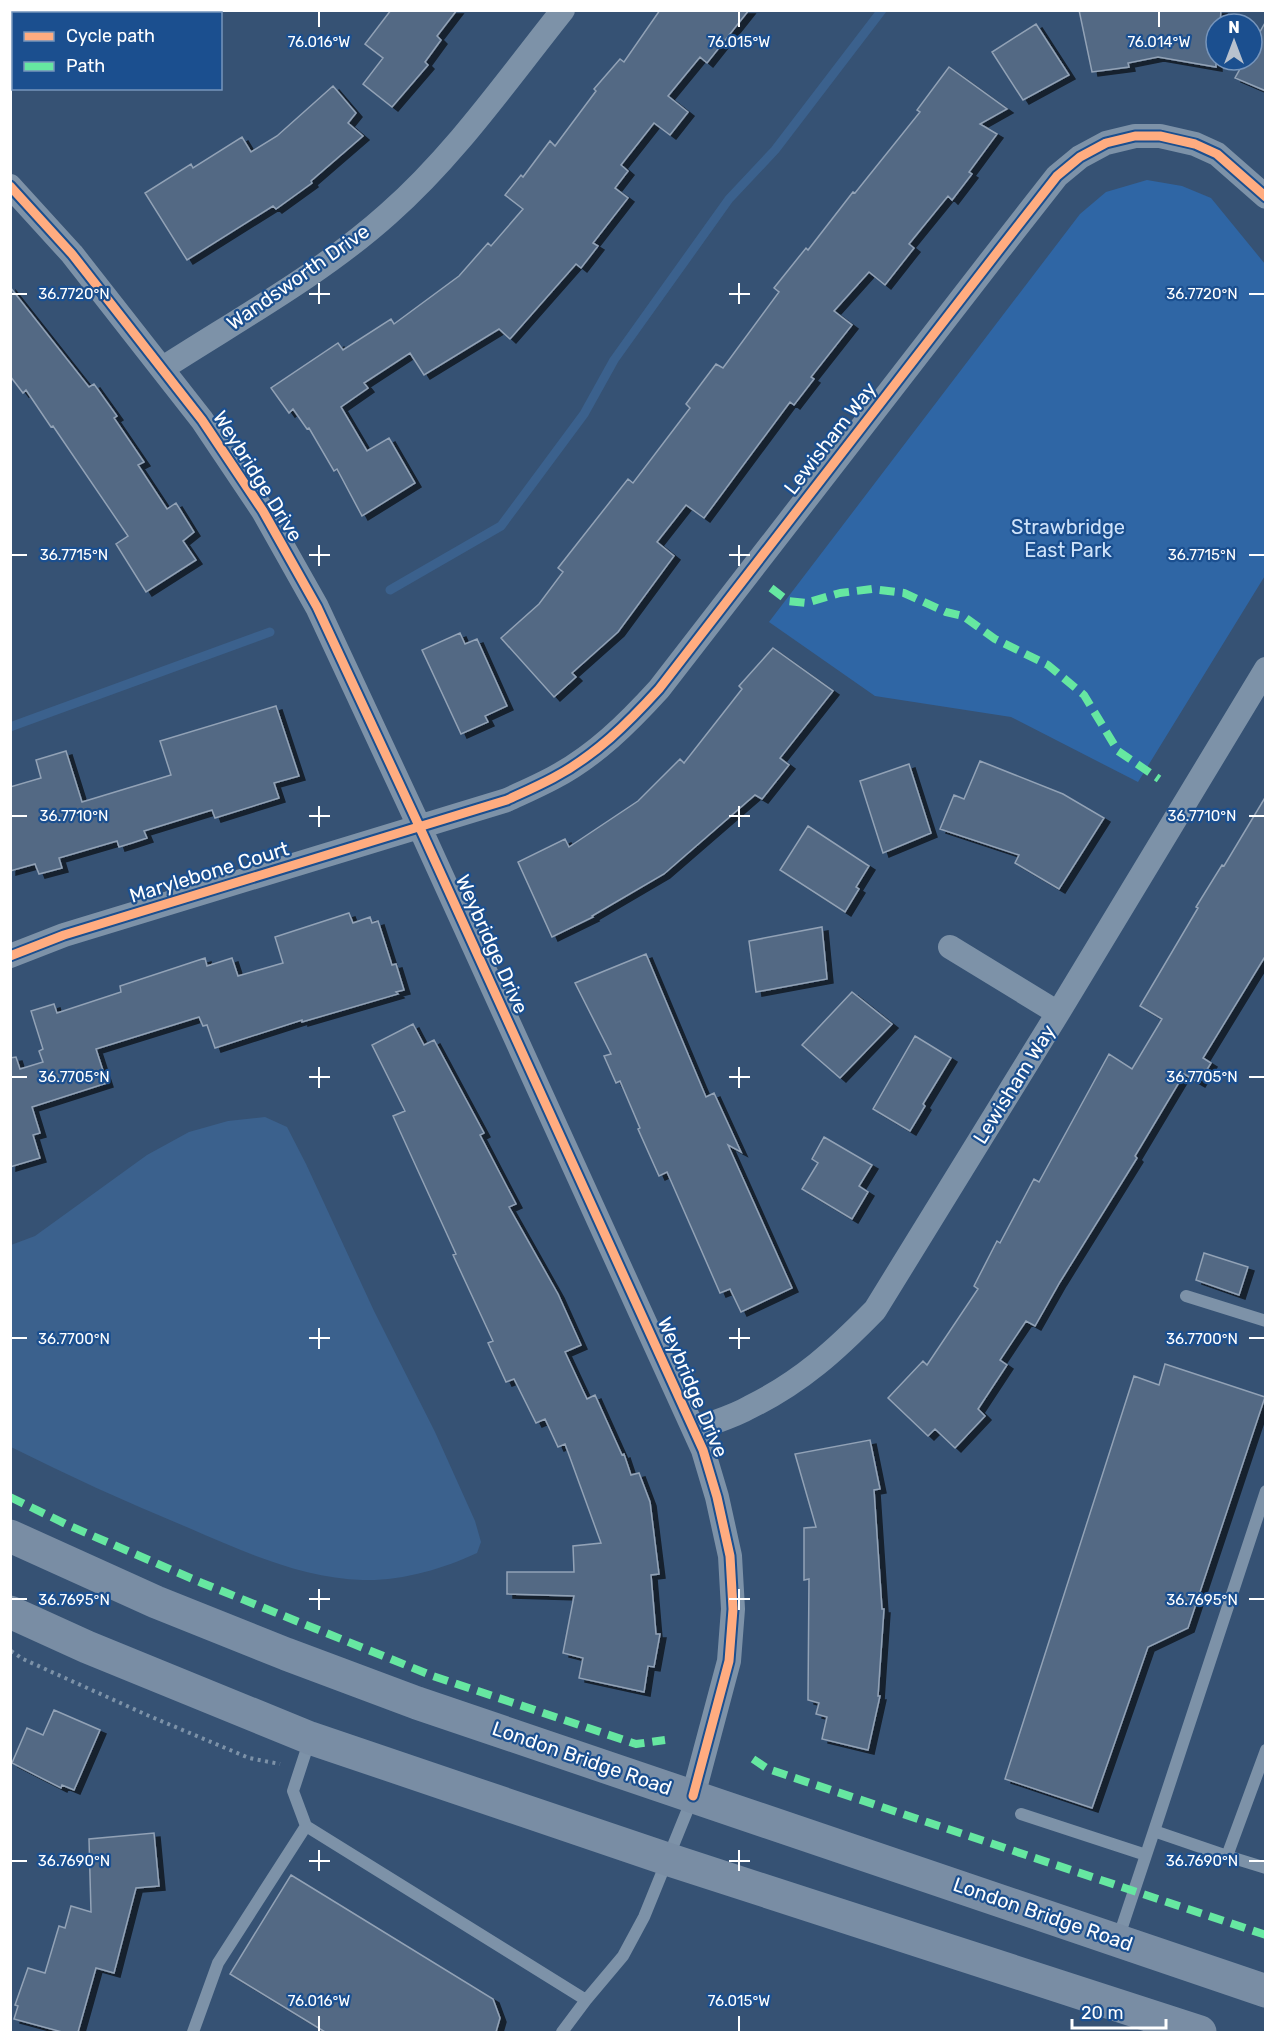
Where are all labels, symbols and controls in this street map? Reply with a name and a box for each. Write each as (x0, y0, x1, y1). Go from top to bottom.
legend (12, 12, 222, 90)
north arrow (1204, 12, 1264, 72)
text: N (1228, 18, 1240, 37)
text: Cycle path (66, 25, 155, 47)
text: 76.016°W (288, 33, 350, 51)
text: 76.015°W (708, 33, 770, 51)
text: 76.014°W (1128, 33, 1190, 51)
text: Path (66, 55, 105, 77)
street label: Wandsworth Drive (222, 219, 374, 335)
text: 36.7720°N (38, 285, 110, 303)
text: 36.7720°N (1166, 285, 1238, 303)
street label: Lewisham Way (779, 377, 881, 499)
street label: Weybridge Drive (208, 406, 308, 546)
park label: Strawbridge East Park (1011, 515, 1125, 562)
text: 36.7715°N (40, 546, 108, 564)
text: 36.7715°N (1168, 546, 1236, 564)
text: 36.7710°N (40, 807, 108, 825)
text: 36.7710°N (1168, 807, 1236, 825)
street label: Marylebone Court (126, 836, 292, 908)
street label: Weybridge Drive (451, 871, 533, 1017)
street label: Lewisham Way (968, 1020, 1060, 1148)
text: 36.7705°N (38, 1068, 110, 1086)
text: 36.7705°N (1166, 1068, 1238, 1086)
street label: Weybridge Drive (653, 1313, 733, 1461)
text: 36.7700°N (38, 1330, 110, 1348)
text: 36.7700°N (1166, 1330, 1238, 1348)
text: 36.7695°N (38, 1591, 110, 1609)
text: 36.7695°N (1166, 1591, 1238, 1609)
street label: London Bridge Road (489, 1716, 675, 1800)
text: 36.7690°N (38, 1852, 110, 1870)
text: 36.7690°N (1166, 1852, 1238, 1870)
street label: London Bridge Road (950, 1872, 1136, 1956)
text: 76.016°W (288, 1992, 350, 2010)
text: 76.015°W (708, 1992, 770, 2010)
scale bar (1072, 1992, 1166, 2030)
text: 20 m (1081, 2002, 1123, 2024)

